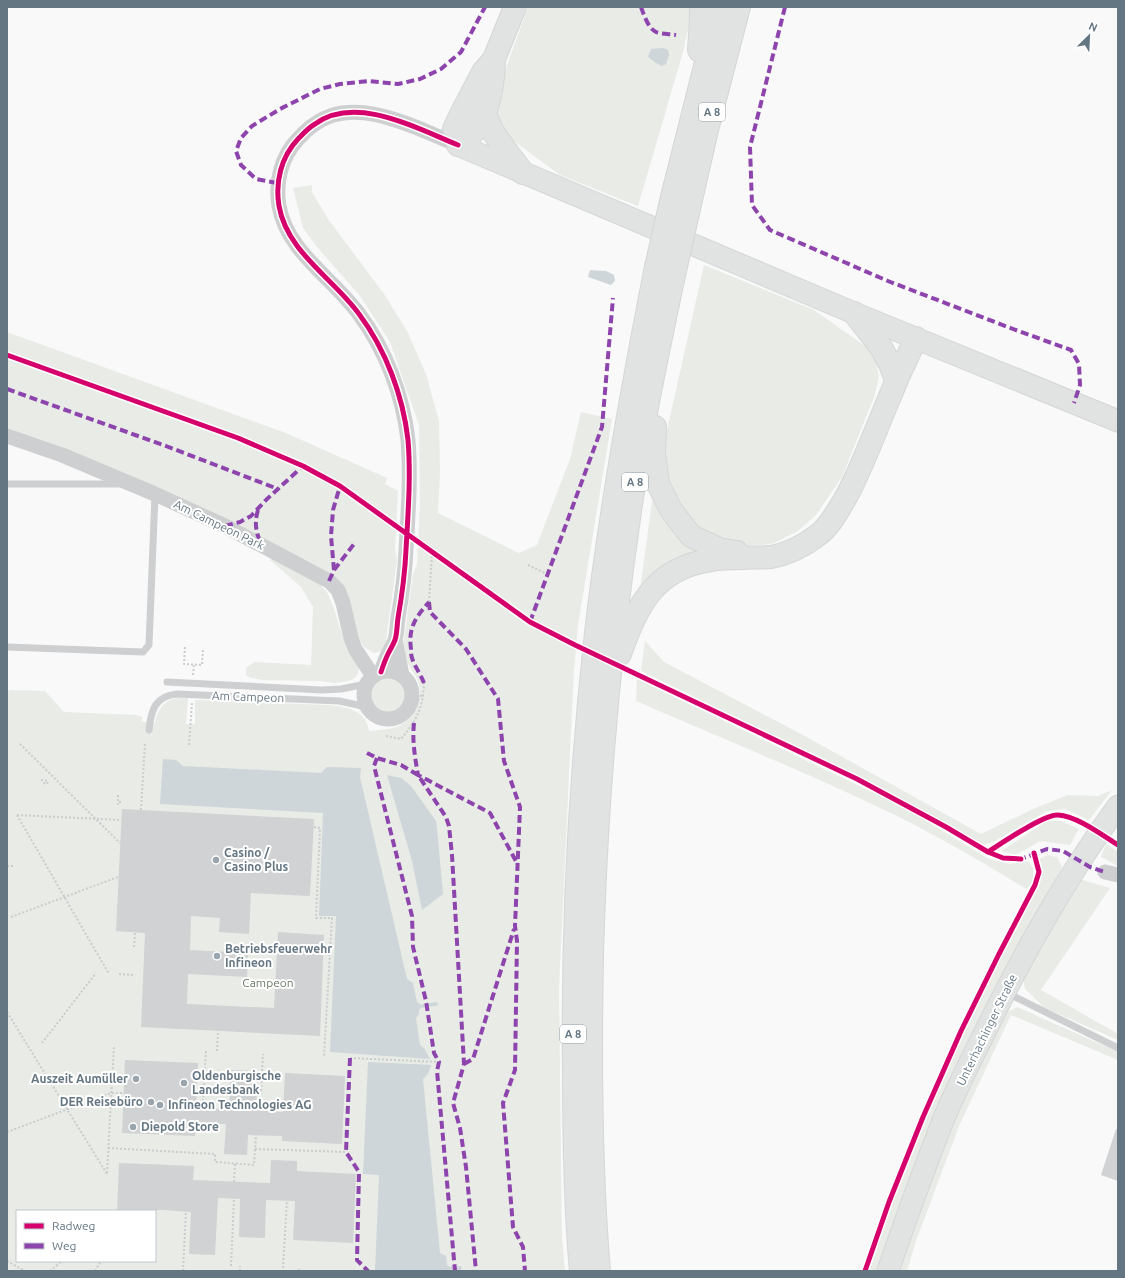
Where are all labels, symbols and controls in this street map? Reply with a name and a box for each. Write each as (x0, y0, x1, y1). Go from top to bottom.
north arrow (1069, 16, 1109, 56)
text: N (1087, 20, 1099, 34)
road number: A 8 (699, 103, 725, 121)
road number: A 8 (622, 473, 648, 491)
street label: Am Campeon Park (172, 497, 267, 552)
street label: Am Campeon (212, 689, 284, 704)
place label: Casino / Casino Plus (224, 846, 289, 873)
marker: Casino / Casino Plus (211, 855, 221, 865)
place label: Betriebsfeuerwehr Infineon (225, 942, 332, 969)
marker: Betriebsfeuerwehr Infineon (212, 951, 222, 961)
street label: Unterhachinger Straße (954, 972, 1019, 1088)
park label: Campeon (242, 976, 294, 989)
road number: A 8 (560, 1025, 586, 1043)
place label: Oldenburgische Landesbank (192, 1069, 281, 1096)
place label: Auszeit Aumüller (31, 1072, 128, 1085)
marker: Auszeit Aumüller (131, 1074, 141, 1084)
marker: Oldenburgische Landesbank (179, 1078, 189, 1088)
place label: DER Reisebüro (60, 1095, 143, 1108)
marker: DER Reisebüro (146, 1097, 156, 1107)
place label: Infineon Technologies AG (168, 1098, 312, 1111)
marker: Infineon Technologies AG (155, 1100, 165, 1110)
place label: Diepold Store (141, 1120, 219, 1133)
marker: Diepold Store (128, 1122, 138, 1132)
legend (16, 1210, 156, 1262)
text: Radweg (52, 1219, 95, 1232)
text: Weg (52, 1239, 76, 1252)

